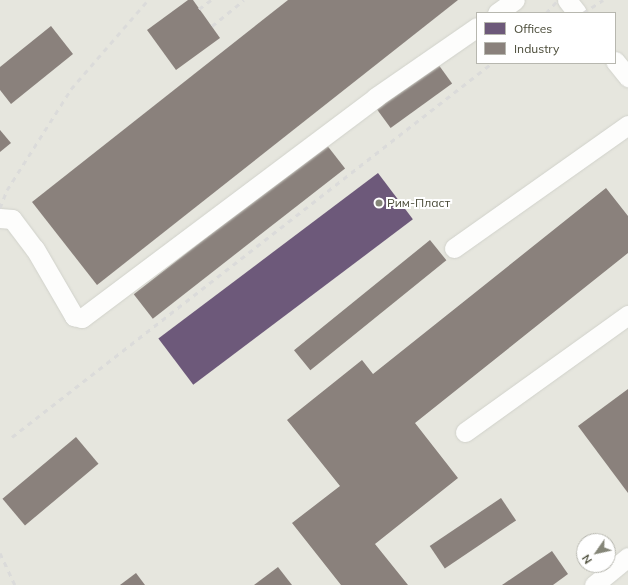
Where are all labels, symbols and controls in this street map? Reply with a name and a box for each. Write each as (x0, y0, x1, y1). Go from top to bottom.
legend (476, 12, 616, 64)
text: Offices (514, 21, 552, 36)
text: Industry (514, 41, 559, 56)
place label: Рим-Пласт (387, 196, 450, 210)
marker: Рим-Пласт (374, 198, 384, 208)
north arrow (576, 533, 616, 573)
text: N (579, 552, 595, 567)

